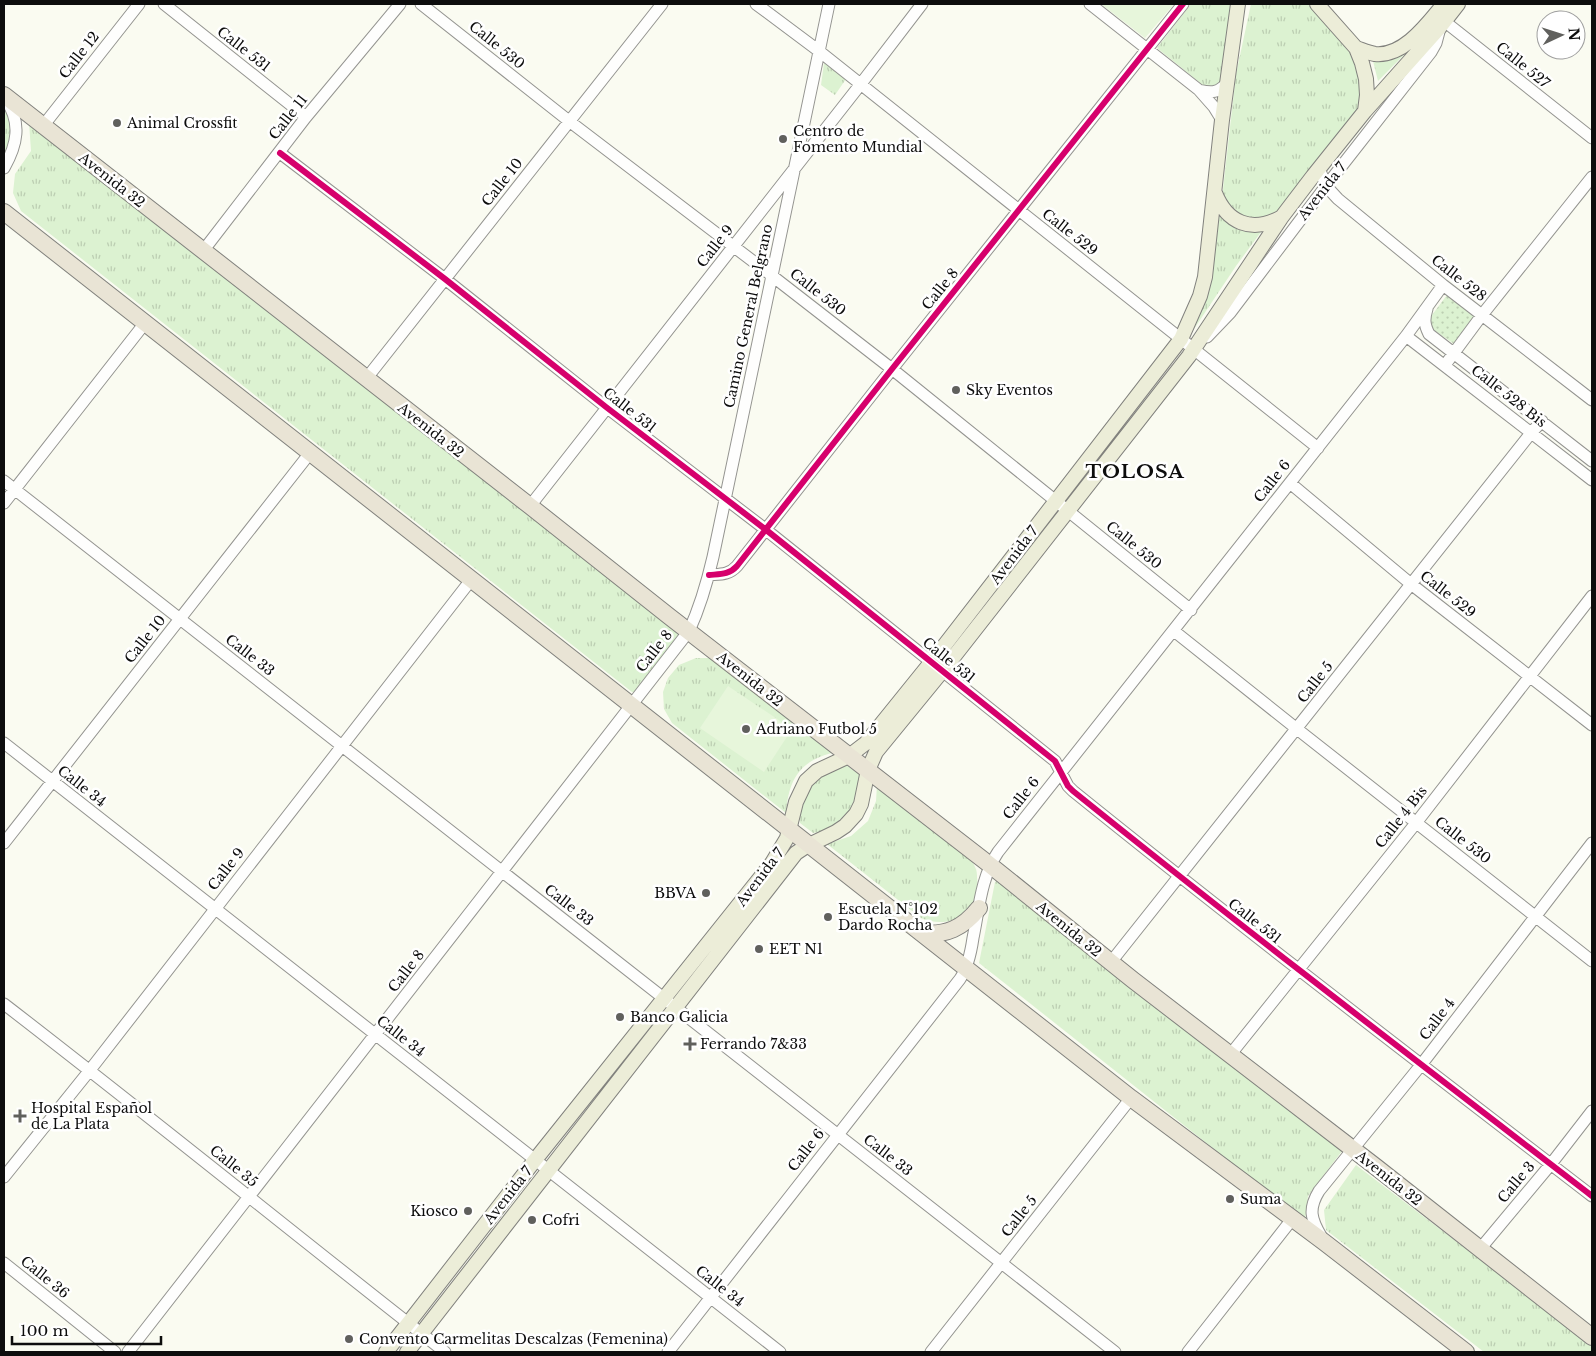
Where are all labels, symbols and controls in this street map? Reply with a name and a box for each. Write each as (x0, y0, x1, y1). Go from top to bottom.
north arrow (1536, 10, 1586, 60)
street label: Calle 530 (465, 17, 529, 73)
street label: Calle 531 (214, 23, 274, 75)
text: N (1565, 27, 1583, 41)
street label: Calle 12 (55, 28, 103, 82)
street label: Calle 527 (1493, 38, 1554, 93)
street label: Calle 11 (265, 91, 311, 143)
place label: Animal Crossfit (126, 114, 238, 132)
marker: Animal Crossfit (111, 117, 123, 129)
place label: Centro de Fomento Mundial (793, 122, 923, 156)
marker: Centro de Fomento Mundial (777, 133, 789, 145)
street label: Avenida 32 (75, 148, 149, 211)
street label: Calle 10 (478, 154, 526, 210)
street label: Avenida 7 (1293, 158, 1351, 224)
street label: Calle 529 (1039, 205, 1101, 259)
street label: Calle 9 (693, 221, 737, 271)
street label: Camino General Belgrano (720, 222, 776, 410)
street label: Calle 528 (1428, 251, 1490, 305)
street label: Calle 530 (786, 264, 850, 320)
street label: Calle 8 (918, 264, 962, 314)
street label: Calle 528 Bis (1468, 361, 1550, 431)
place label: Sky Eventos (966, 381, 1053, 399)
street label: Calle 531 (600, 384, 660, 436)
marker: Sky Eventos (950, 384, 962, 396)
street label: Avenida 32 (394, 398, 468, 461)
street label: Calle 6 (1250, 456, 1294, 506)
district label: TOLOSA (1085, 460, 1185, 483)
street label: Calle 530 (1102, 517, 1166, 573)
street label: Avenida 7 (986, 521, 1042, 589)
street label: Calle 529 (1417, 567, 1479, 621)
street label: Calle 10 (121, 611, 169, 667)
street label: Calle 8 (632, 626, 676, 676)
street label: Calle 33 (222, 630, 278, 680)
street label: Calle 531 (919, 633, 979, 687)
street label: Avenida 32 (713, 647, 787, 710)
street label: Calle 5 (1293, 657, 1337, 706)
place label: Adriano Futbol 5 (755, 720, 877, 738)
marker: Adriano Futbol 5 (740, 723, 752, 735)
street label: Calle 34 (54, 761, 110, 811)
street label: Calle 6 (999, 773, 1043, 823)
street label: Calle 4 Bis (1371, 782, 1431, 852)
street label: Calle 530 (1431, 812, 1495, 868)
street label: Avenida 7 (732, 843, 788, 911)
street label: Calle 9 (204, 844, 248, 894)
street label: Calle 33 (541, 880, 597, 930)
place label: BBVA (654, 884, 696, 902)
marker: BBVA (700, 887, 712, 899)
street label: Calle 531 (1225, 895, 1285, 947)
street label: Avenida 32 (1032, 897, 1105, 961)
place label: Escuela N°102 Dardo Rocha (838, 900, 938, 934)
marker: Escuela N°102 Dardo Rocha (822, 911, 834, 923)
place label: EET N1 (769, 940, 823, 958)
marker: EET N1 (753, 943, 765, 955)
street label: Calle 8 (384, 946, 428, 996)
street label: Calle 4 (1415, 994, 1459, 1044)
place label: Banco Galicia (630, 1008, 728, 1026)
street label: Calle 34 (373, 1011, 429, 1061)
marker: Banco Galicia (614, 1011, 626, 1023)
place label: Ferrando 7&33 (700, 1035, 807, 1053)
marker: Ferrando 7&33 (684, 1038, 696, 1050)
place label: Hospital Español de La Plata (31, 1099, 153, 1133)
marker: Hospital Español de La Plata (13, 1109, 27, 1123)
street label: Calle 6 (784, 1125, 828, 1175)
street label: Calle 33 (860, 1130, 916, 1180)
street label: Calle 35 (206, 1141, 262, 1191)
street label: Avenida 32 (1352, 1146, 1426, 1209)
street label: Calle 3 (1493, 1158, 1539, 1206)
street label: Avenida 7 (479, 1162, 537, 1228)
place label: Suma (1240, 1190, 1281, 1208)
street label: Calle 5 (997, 1191, 1041, 1240)
marker: Suma (1224, 1193, 1236, 1205)
place label: Kiosco (410, 1202, 458, 1220)
marker: Kiosco (462, 1205, 474, 1217)
place label: Cofri (542, 1211, 580, 1229)
marker: Cofri (526, 1214, 538, 1226)
street label: Calle 36 (17, 1252, 73, 1302)
street label: Calle 34 (692, 1261, 748, 1311)
scale bar (12, 1314, 161, 1346)
text: 100 m (20, 1321, 69, 1340)
place label: Convento Carmelitas Descalzas (Femenina) (359, 1330, 668, 1348)
marker: Convento Carmelitas Descalzas (Femenina) (343, 1333, 355, 1345)

